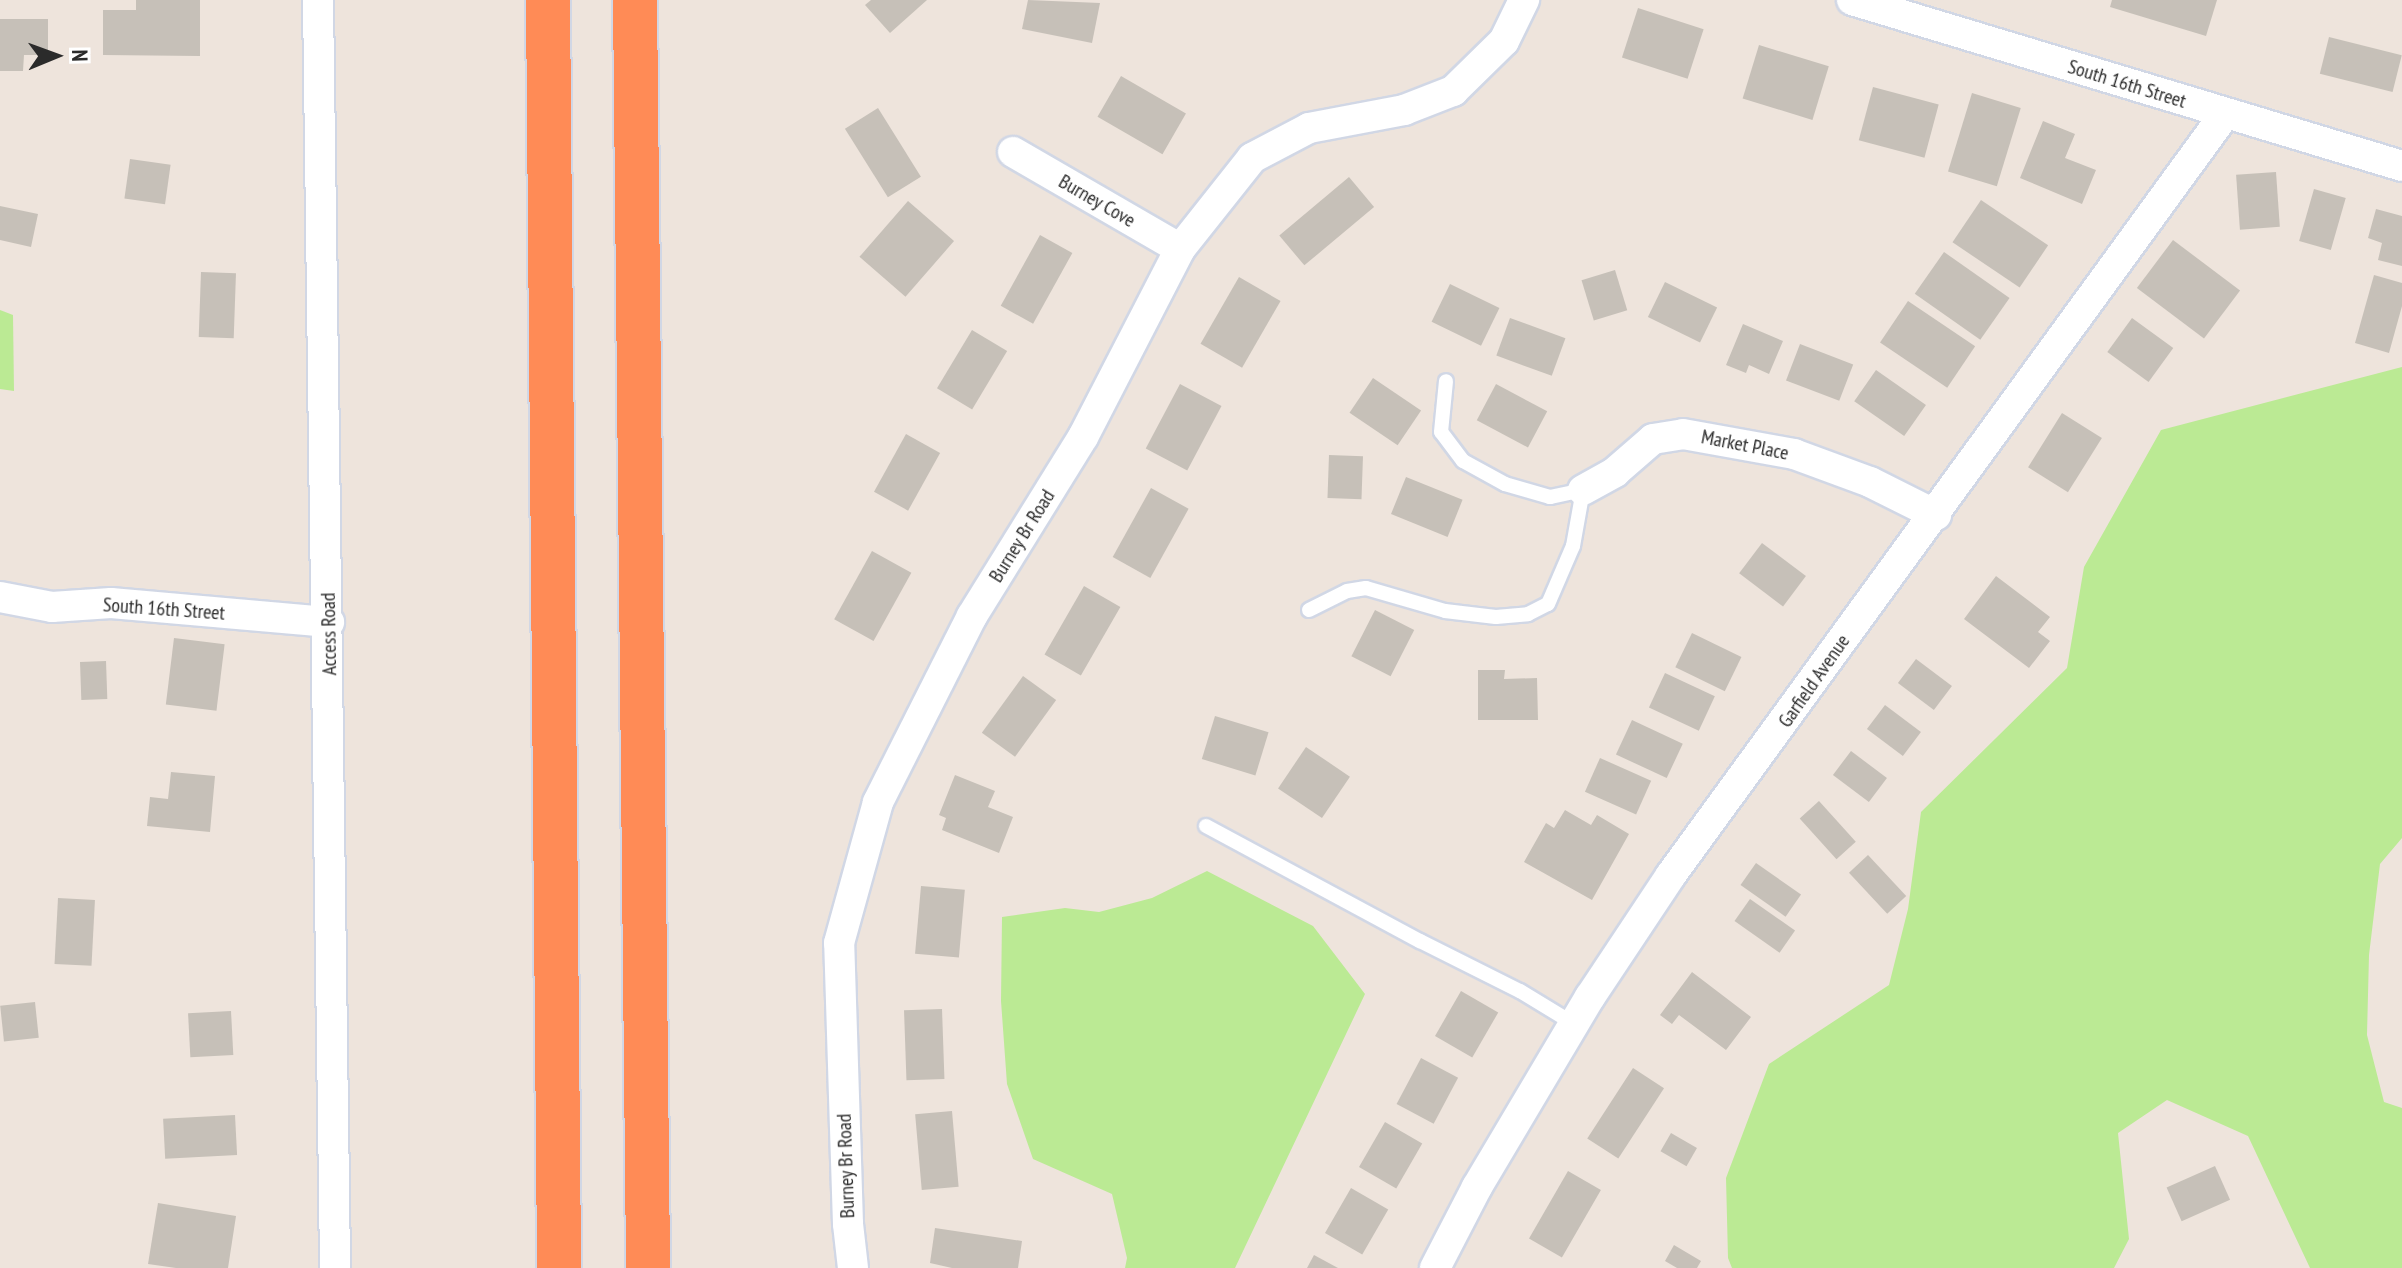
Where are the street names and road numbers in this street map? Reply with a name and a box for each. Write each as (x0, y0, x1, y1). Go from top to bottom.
street label: South 16th Street (2065, 55, 2189, 113)
street label: Burney Cove (1054, 169, 1140, 233)
street label: Market Place (1699, 425, 1791, 465)
street label: Burney Br Road (984, 485, 1060, 587)
street label: Access Road (316, 592, 342, 676)
street label: South 16th Street (102, 593, 226, 625)
street label: Garfield Avenue (1773, 630, 1855, 732)
street label: Burney Br Road (832, 1113, 860, 1219)

